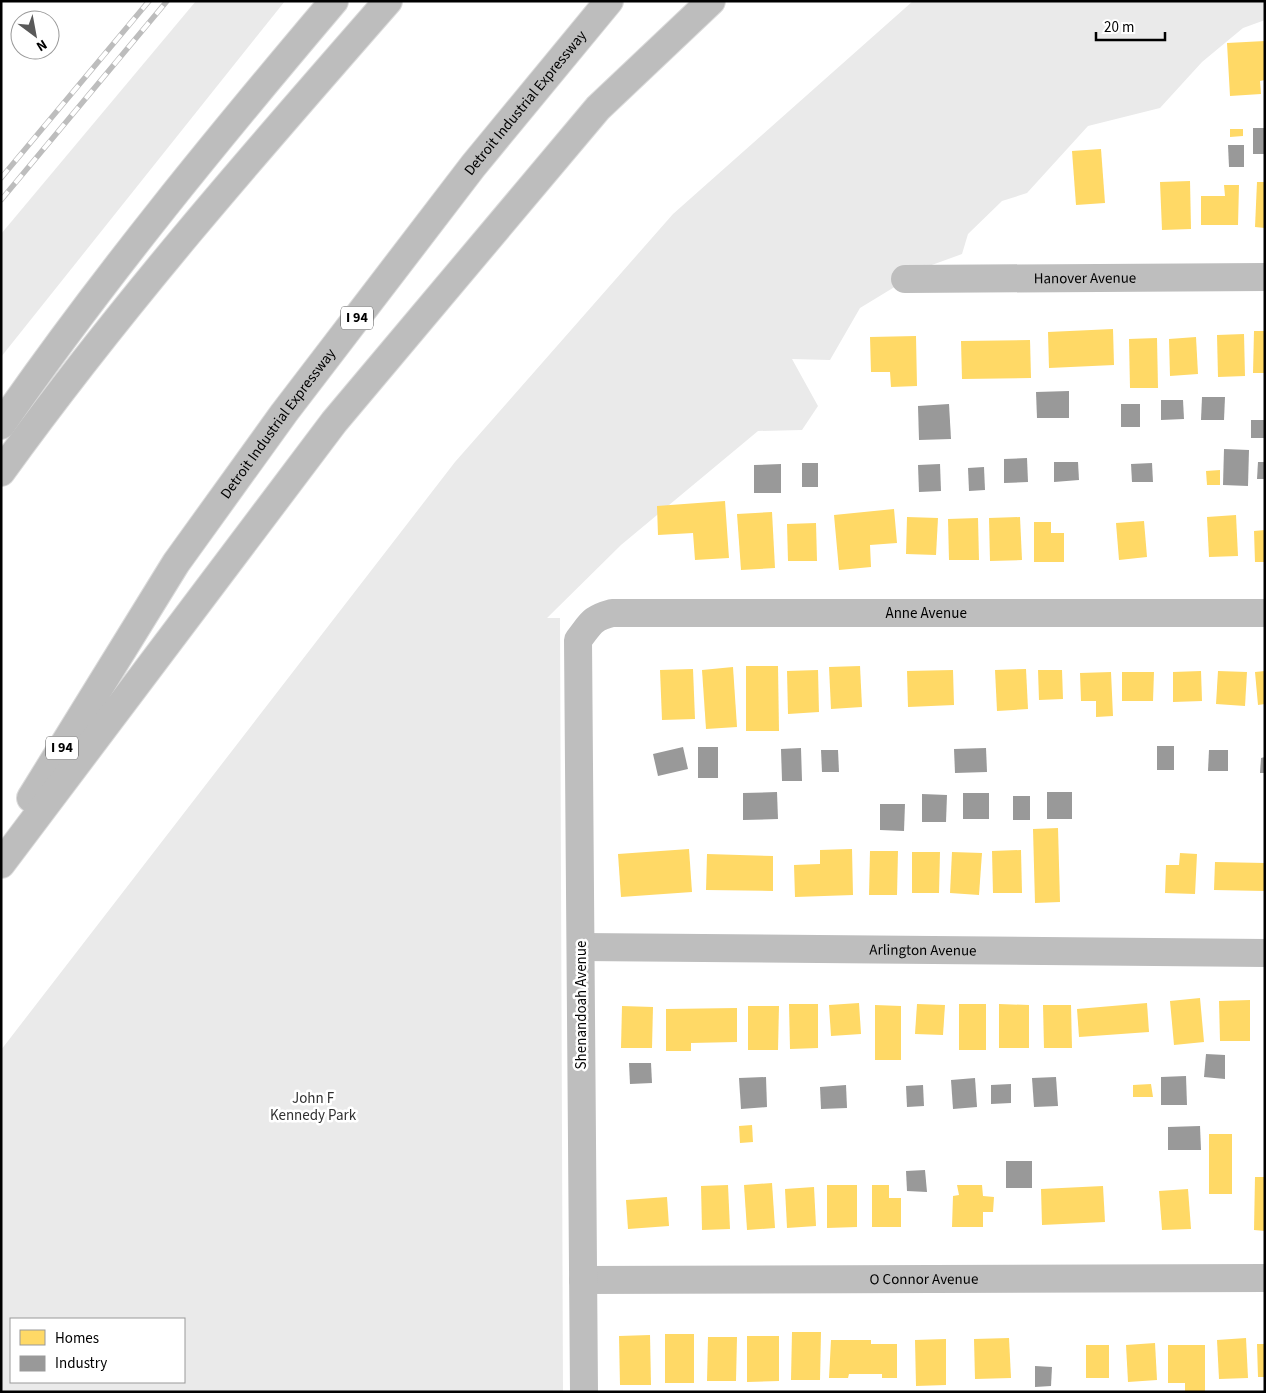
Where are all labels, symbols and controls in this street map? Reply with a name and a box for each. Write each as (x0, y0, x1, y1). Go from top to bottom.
north arrow (10, 10, 60, 60)
scale bar (1096, 10, 1165, 42)
text: 20 m (1104, 17, 1134, 38)
street label: Detroit Industrial Expressway (459, 26, 591, 180)
text: N (32, 34, 51, 56)
street label: Hanover Avenue (1034, 267, 1136, 289)
road number: I 94 (341, 306, 373, 330)
street label: Detroit Industrial Expressway (215, 344, 341, 503)
street label: Anne Avenue (885, 603, 967, 624)
road number: I 94 (46, 736, 78, 760)
street label: Arlington Avenue (869, 939, 977, 961)
street label: Shenandoah Avenue (571, 941, 592, 1069)
park label: John F Kennedy Park (270, 1088, 357, 1126)
street label: O Connor Avenue (870, 1268, 978, 1290)
legend (10, 1318, 185, 1383)
text: Homes (55, 1328, 99, 1349)
text: Industry (55, 1353, 107, 1374)

